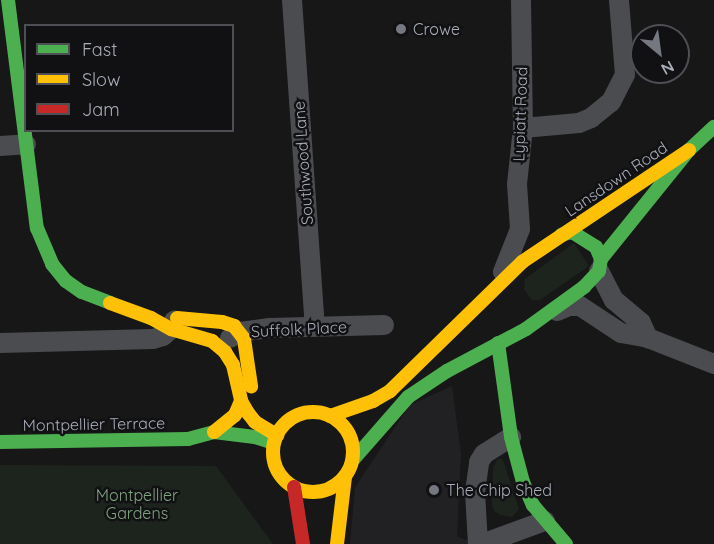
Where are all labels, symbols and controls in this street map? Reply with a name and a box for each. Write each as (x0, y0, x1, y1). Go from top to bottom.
place label: Crowe (413, 19, 460, 39)
marker: Crowe (394, 22, 408, 36)
legend (24, 24, 234, 132)
north arrow (630, 24, 690, 84)
text: Fast (82, 38, 117, 61)
text: N (658, 56, 678, 80)
street label: Lypiatt Road (509, 66, 531, 162)
text: Slow (82, 68, 120, 91)
text: Jam (82, 98, 120, 121)
street label: Southwood Lane (289, 100, 317, 226)
street label: Lansdown Road (561, 138, 671, 220)
street label: Suffolk Place (250, 317, 348, 341)
street label: Montpellier Terrace (23, 413, 165, 435)
place label: The Chip Shed (446, 480, 552, 500)
marker: The Chip Shed (427, 483, 441, 497)
park label: Montpellier Gardens (96, 485, 178, 523)

